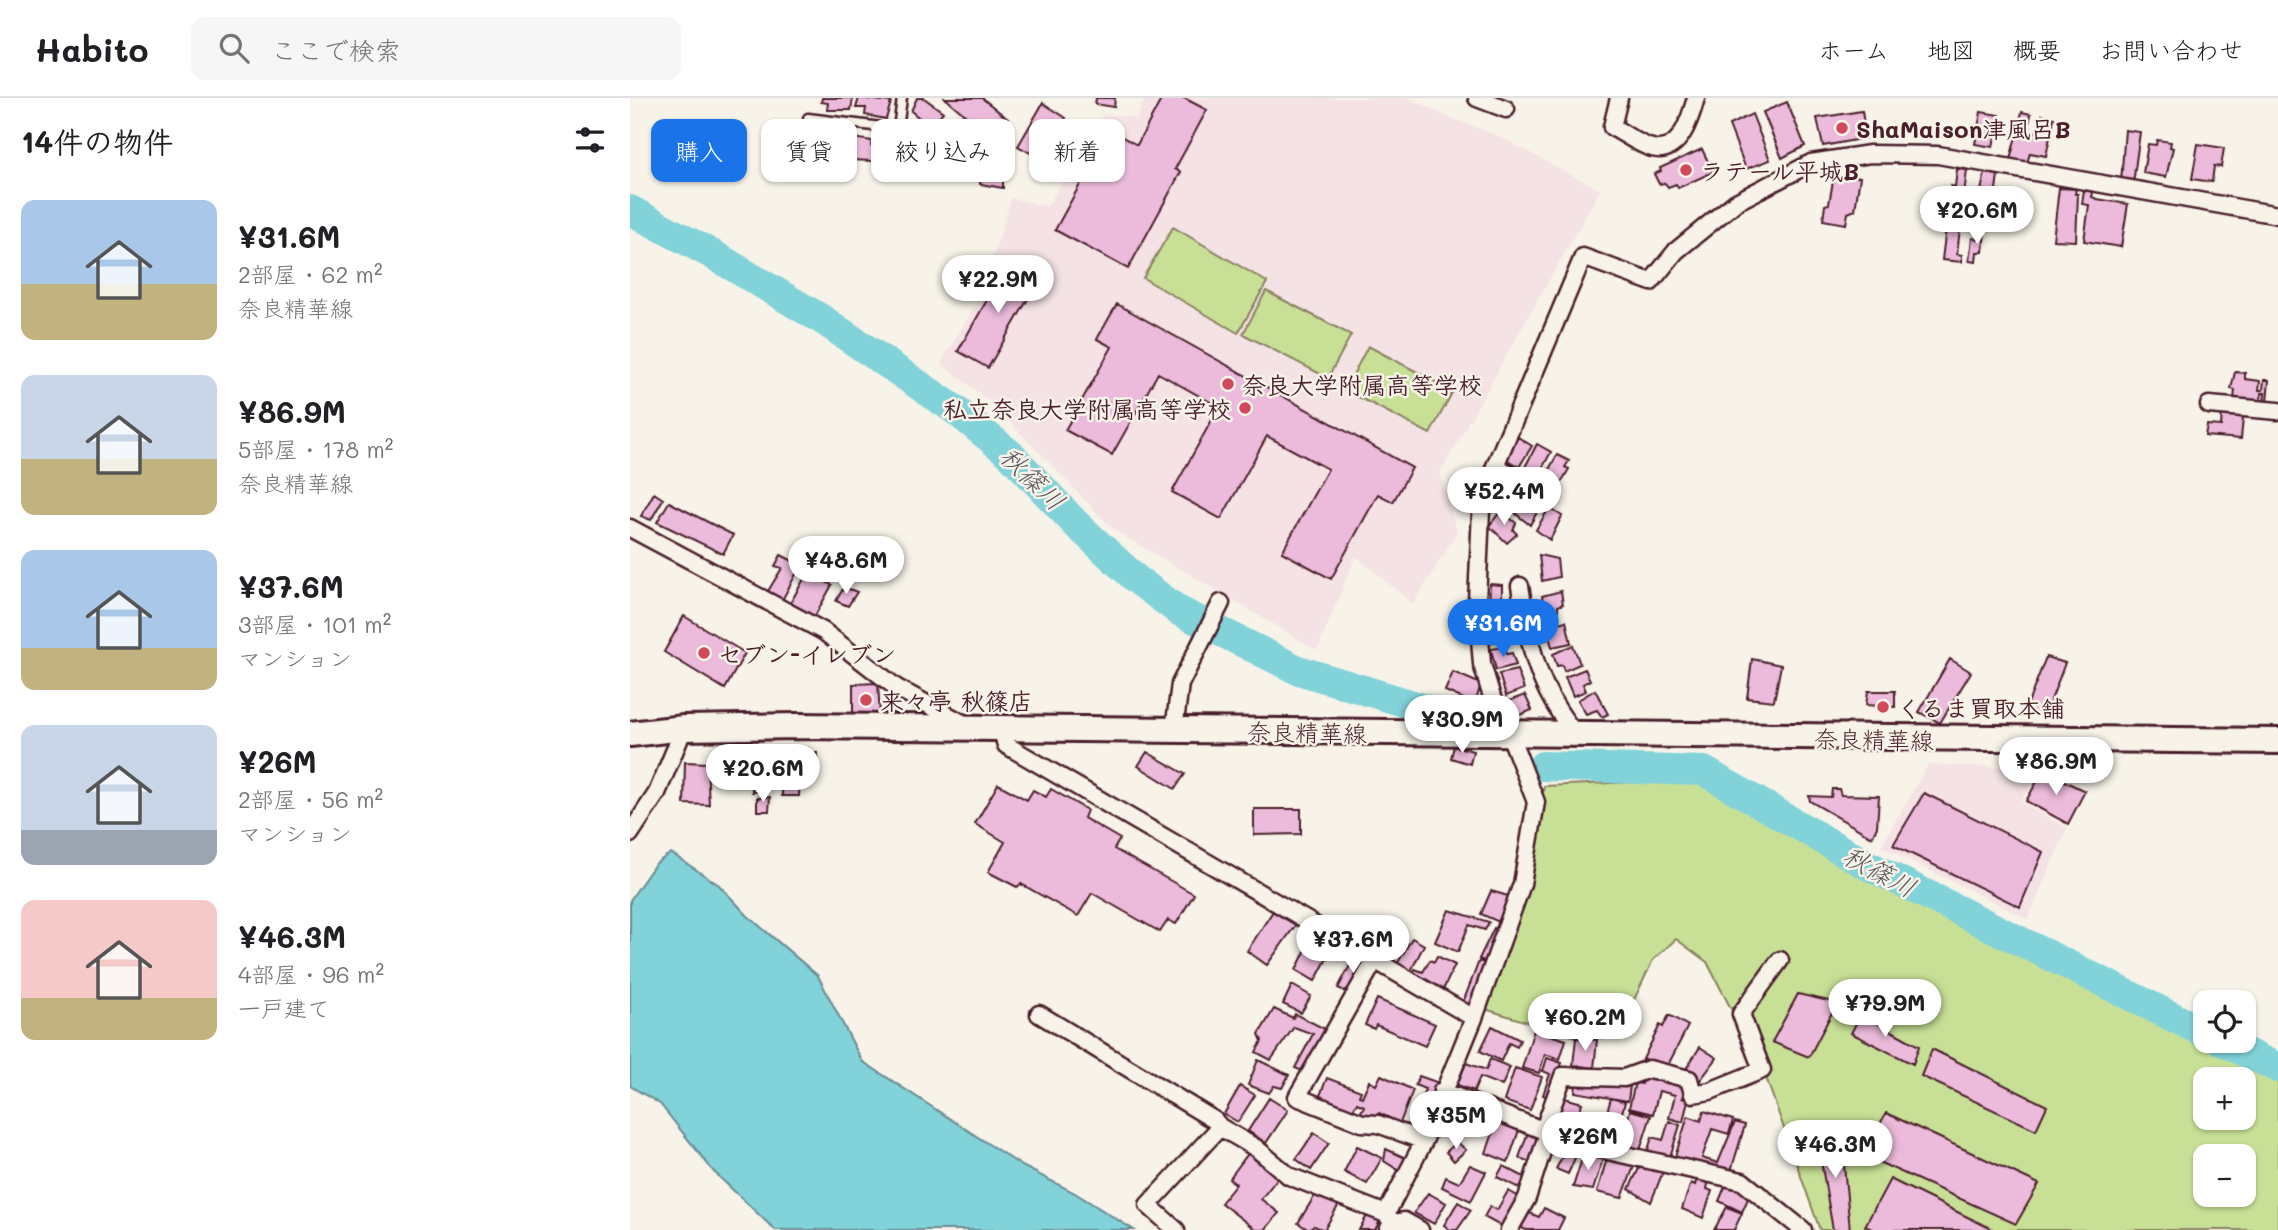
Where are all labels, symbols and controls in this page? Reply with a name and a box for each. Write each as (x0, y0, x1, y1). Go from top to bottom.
search box (191, 17, 681, 80)
text: Habito (35, 27, 149, 70)
icon: search (215, 29, 253, 67)
text: ここで検索 (271, 33, 401, 67)
text: ホーム (1818, 34, 1889, 65)
text: 地図 (1927, 34, 1975, 65)
text: 概要 (2013, 34, 2061, 65)
text: お問い合わせ (2099, 34, 2243, 65)
place label: ShaMaison津風呂B (1856, 113, 2071, 144)
chip: 購入 (651, 119, 747, 182)
chip: 賃貸 (761, 119, 857, 182)
chip: 絞り込み (871, 119, 1015, 182)
chip: 新着 (1029, 119, 1125, 182)
marker: ShaMaison津風呂B (1834, 120, 1850, 136)
text: 14件の物件 (21, 121, 173, 161)
icon: filters (571, 121, 609, 159)
place label: ラテール平城B (1700, 155, 1859, 186)
marker: ラテール平城B (1678, 162, 1694, 178)
pin: ¥20.6M (1920, 186, 2034, 246)
text: ¥20.6M (1936, 194, 2018, 224)
text: ¥31.6M (238, 216, 341, 256)
icon: home (77, 228, 161, 312)
pin: ¥22.9M (941, 256, 1055, 315)
text: 2部屋 · 62 m² (238, 259, 383, 289)
text: ¥22.9M (958, 263, 1038, 293)
text: 奈良精華線 (238, 293, 353, 323)
place label: 奈良大学附属高等学校 (1242, 369, 1482, 400)
marker: 奈良大学附属高等学校 (1220, 376, 1236, 392)
text: ¥86.9M (238, 391, 346, 431)
place label: 私立奈良大学附属高等学校 (943, 393, 1231, 424)
marker: 私立奈良大学附属高等学校 (1237, 400, 1253, 416)
icon: home (77, 403, 161, 487)
text: 5部屋 · 178 m² (238, 434, 394, 464)
water label: 秋篠川 (993, 439, 1073, 517)
text: 奈良精華線 (238, 468, 353, 498)
pin: ¥52.4M (1447, 468, 1561, 527)
text: ¥52.4M (1463, 475, 1545, 505)
pin: ¥48.6M (789, 536, 903, 596)
text: ¥48.6M (804, 544, 888, 574)
text: ¥37.6M (238, 566, 344, 606)
icon: home (77, 578, 161, 662)
pin: ¥31.6M (1446, 600, 1560, 659)
text: ¥31.6M (1464, 607, 1542, 637)
text: 3部屋 · 101 m² (238, 609, 391, 639)
place label: セブン-イレブン (718, 638, 896, 669)
text: マンション (238, 643, 352, 673)
marker: セブン-イレブン (696, 645, 712, 661)
place label: 来々亭 秋篠店 (880, 685, 1033, 716)
marker: 来々亭 秋篠店 (858, 692, 874, 708)
place label: くるま買取本舗 (1897, 692, 2065, 723)
pin: ¥30.9M (1405, 696, 1519, 755)
marker: くるま買取本舗 (1875, 699, 1891, 715)
text: ¥30.9M (1420, 703, 1504, 733)
street label: 奈良精華線 (1247, 715, 1367, 749)
street label: 奈良精華線 (1814, 722, 1934, 756)
pin: ¥86.9M (1999, 738, 2113, 797)
text: ¥26M (238, 741, 317, 781)
pin: ¥20.6M (706, 744, 820, 804)
text: ¥86.9M (2015, 745, 2097, 775)
text: ¥20.6M (722, 752, 804, 782)
icon: home (77, 753, 161, 837)
text: 2部屋 · 56 m² (238, 784, 383, 814)
text: マンション (238, 818, 352, 848)
water label: 秋篠川 (1838, 838, 1922, 904)
text: ¥46.3M (238, 916, 346, 956)
pin: ¥37.6M (1296, 916, 1410, 975)
text: ¥37.6M (1312, 923, 1394, 953)
icon: home (77, 928, 161, 1012)
text: 4部屋 · 96 m² (238, 959, 384, 989)
pin: ¥79.9M (1828, 979, 1942, 1039)
text: ¥79.9M (1844, 987, 1926, 1017)
map controls (2193, 990, 2256, 1207)
button: locate (2193, 990, 2256, 1053)
text: 一戸建て (238, 993, 330, 1023)
pin: ¥60.2M (1528, 993, 1642, 1053)
text: ¥60.2M (1544, 1001, 1626, 1031)
button: + (2193, 1067, 2256, 1130)
pin: ¥35M (1415, 1091, 1497, 1151)
text: ¥35M (1426, 1099, 1486, 1129)
pin: ¥26M (1547, 1112, 1629, 1172)
text: ¥26M (1558, 1120, 1618, 1150)
pin: ¥46.3M (1778, 1121, 1892, 1180)
text: ¥46.3M (1793, 1128, 1877, 1158)
button: − (2193, 1144, 2256, 1207)

